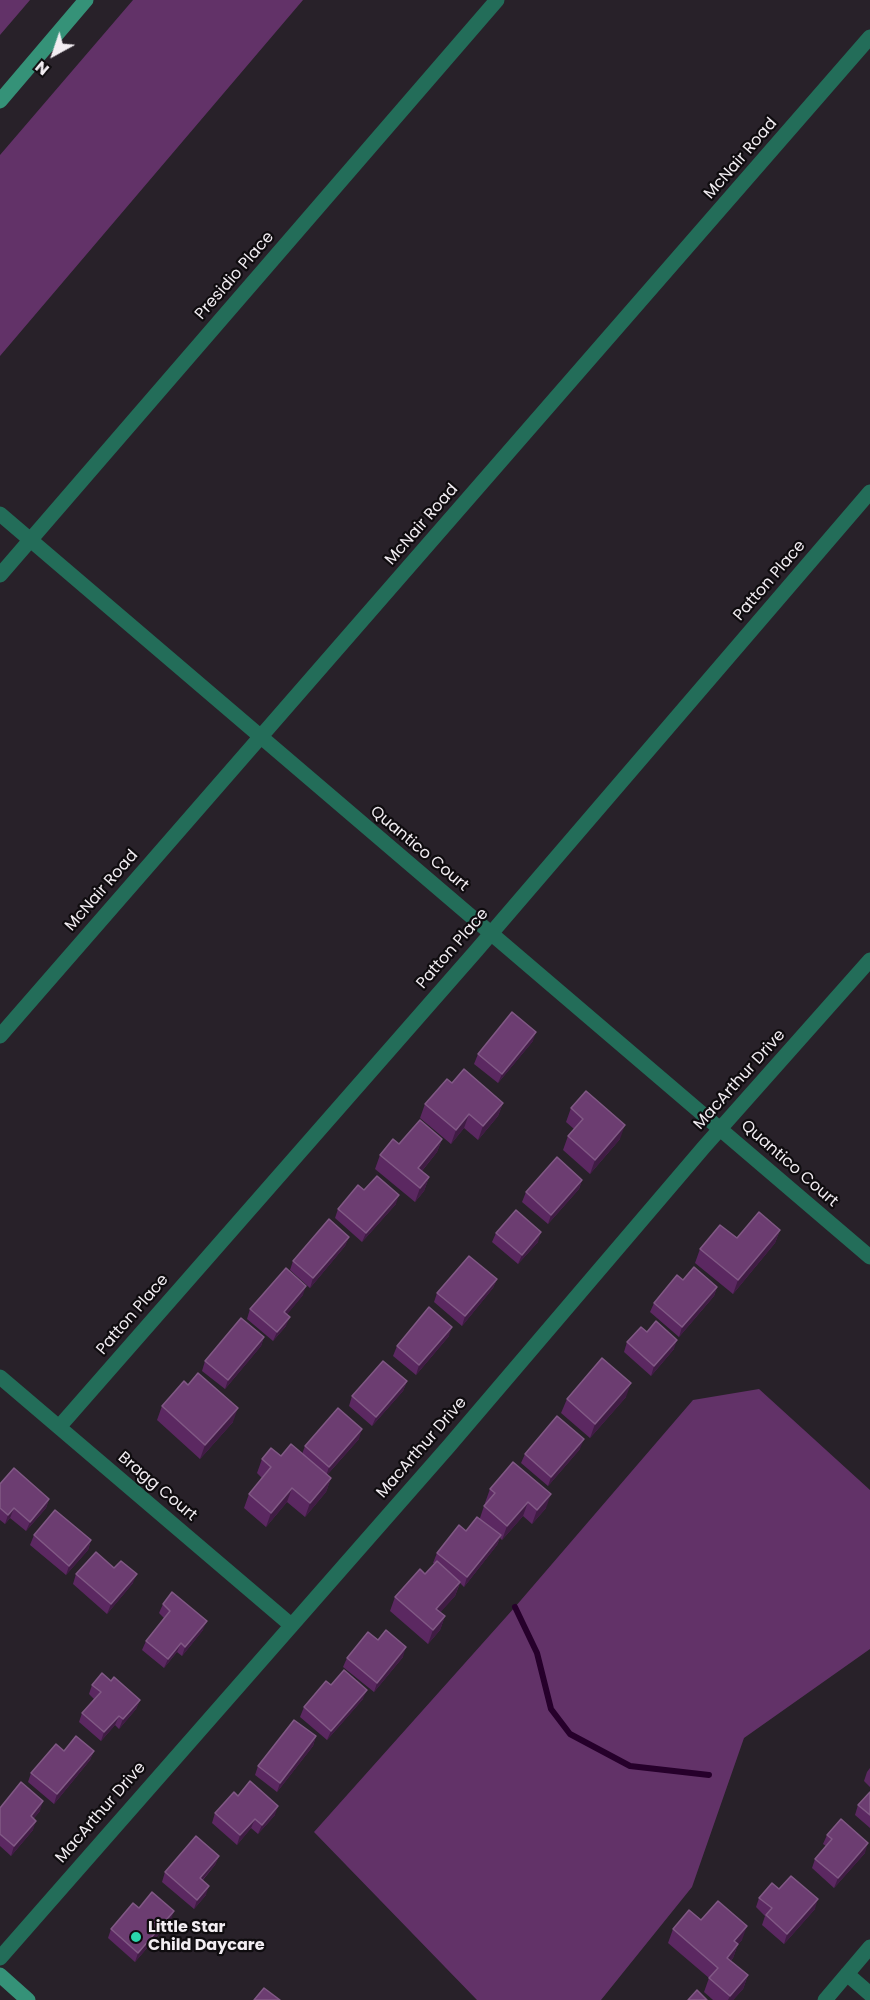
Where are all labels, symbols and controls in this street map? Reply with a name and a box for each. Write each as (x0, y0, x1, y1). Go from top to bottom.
north arrow (24, 24, 84, 84)
text: N (30, 55, 54, 81)
street label: McNair Road (701, 114, 781, 204)
street label: Presidio Place (192, 228, 278, 324)
street label: McNair Road (382, 480, 462, 570)
street label: Patton Place (730, 537, 810, 625)
street label: Quantico Court (366, 802, 472, 896)
street label: McNair Road (62, 846, 142, 936)
street label: Patton Place (413, 905, 493, 993)
street label: MacArthur Drive (690, 1026, 790, 1134)
street label: Quantico Court (736, 1117, 842, 1211)
street label: Patton Place (93, 1271, 173, 1359)
street label: MacArthur Drive (373, 1394, 471, 1502)
street label: Bragg Court (114, 1448, 200, 1526)
street label: MacArthur Drive (52, 1759, 150, 1867)
place label: Little Star Child Daycare (148, 1918, 265, 1956)
marker: Little Star Child Daycare (129, 1930, 143, 1944)

